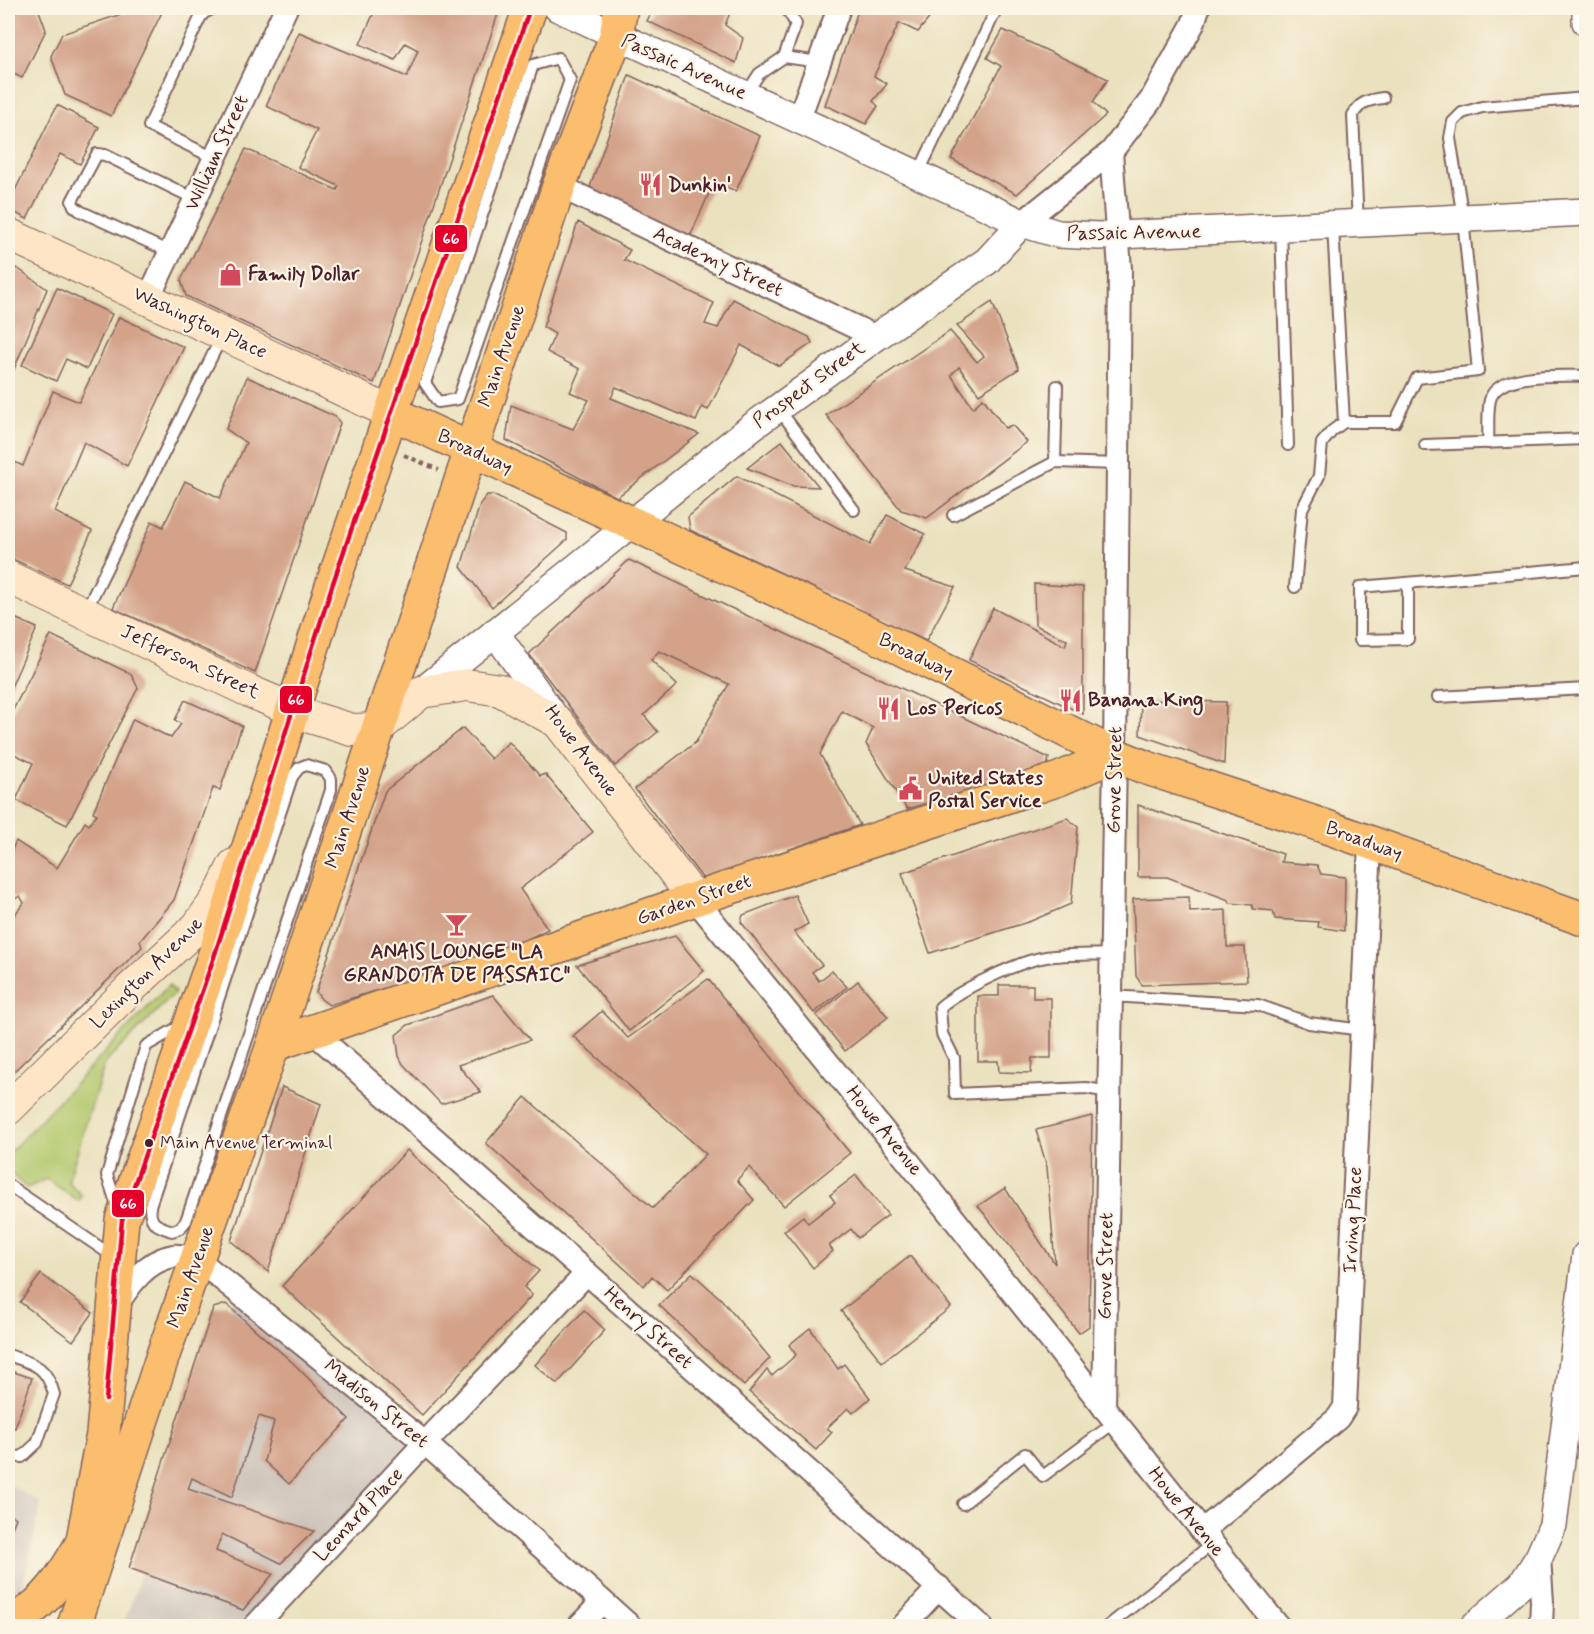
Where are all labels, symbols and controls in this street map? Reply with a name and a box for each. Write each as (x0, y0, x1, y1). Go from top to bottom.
street label: Passaic Avenue (617, 27, 751, 107)
street label: William Street (178, 91, 256, 215)
restaurant icon: Dunkin' (637, 172, 663, 198)
place label: Dunkin' (668, 172, 731, 199)
street label: Passaic Avenue (1066, 218, 1202, 248)
street label: Academy Street (649, 220, 787, 304)
line badge: 66 (434, 224, 468, 253)
text: 66 (442, 229, 460, 250)
shop icon: Family Dollar (217, 261, 243, 287)
place label: Family Dollar (248, 261, 360, 288)
street label: Washington Place (128, 280, 271, 368)
street label: Main Avenue (472, 301, 532, 411)
street label: Prospect Street (747, 335, 871, 435)
street label: Broadway (433, 423, 517, 481)
street label: Jefferson Street (116, 618, 264, 706)
street label: Broadway (874, 626, 958, 686)
line badge: 66 (279, 685, 313, 714)
restaurant icon: Banana King (1057, 687, 1083, 713)
place label: Banana King (1088, 687, 1203, 716)
text: 66 (287, 690, 305, 711)
restaurant icon: Los Pericos (876, 695, 902, 721)
place label: Los Pericos (907, 695, 1002, 722)
street label: Howe Avenue (538, 700, 624, 802)
street label: Grove Street (1101, 726, 1129, 834)
street label: Main Avenue (319, 762, 377, 872)
place label: United States Postal Service (928, 765, 1043, 815)
public building icon: United States Postal Service (897, 776, 923, 802)
street label: Broadway (1322, 815, 1406, 867)
street label: Garden Street (633, 868, 755, 932)
street label: Lexington Avenue (85, 911, 211, 1037)
bar icon: ANAIS LOUNGE "LA GRANDOTA DE PASSAIC" (444, 912, 470, 938)
place label: ANAIS LOUNGE "LA GRANDOTA DE PASSAIC" (344, 939, 571, 989)
street label: Howe Avenue (839, 1080, 929, 1182)
place label: Main Avenue Terminal (160, 1131, 332, 1155)
marker: Main Avenue Terminal (143, 1137, 155, 1149)
street label: Irving Place (1337, 1166, 1369, 1274)
line badge: 66 (111, 1189, 145, 1218)
text: 66 (119, 1194, 137, 1215)
street label: Grove Street (1092, 1212, 1120, 1320)
street label: Main Avenue (161, 1222, 221, 1332)
street label: Henry Street (597, 1281, 699, 1375)
street label: Madison Street (318, 1353, 434, 1455)
street label: Howe Avenue (1141, 1461, 1231, 1563)
street label: Leonard Place (308, 1462, 410, 1568)

